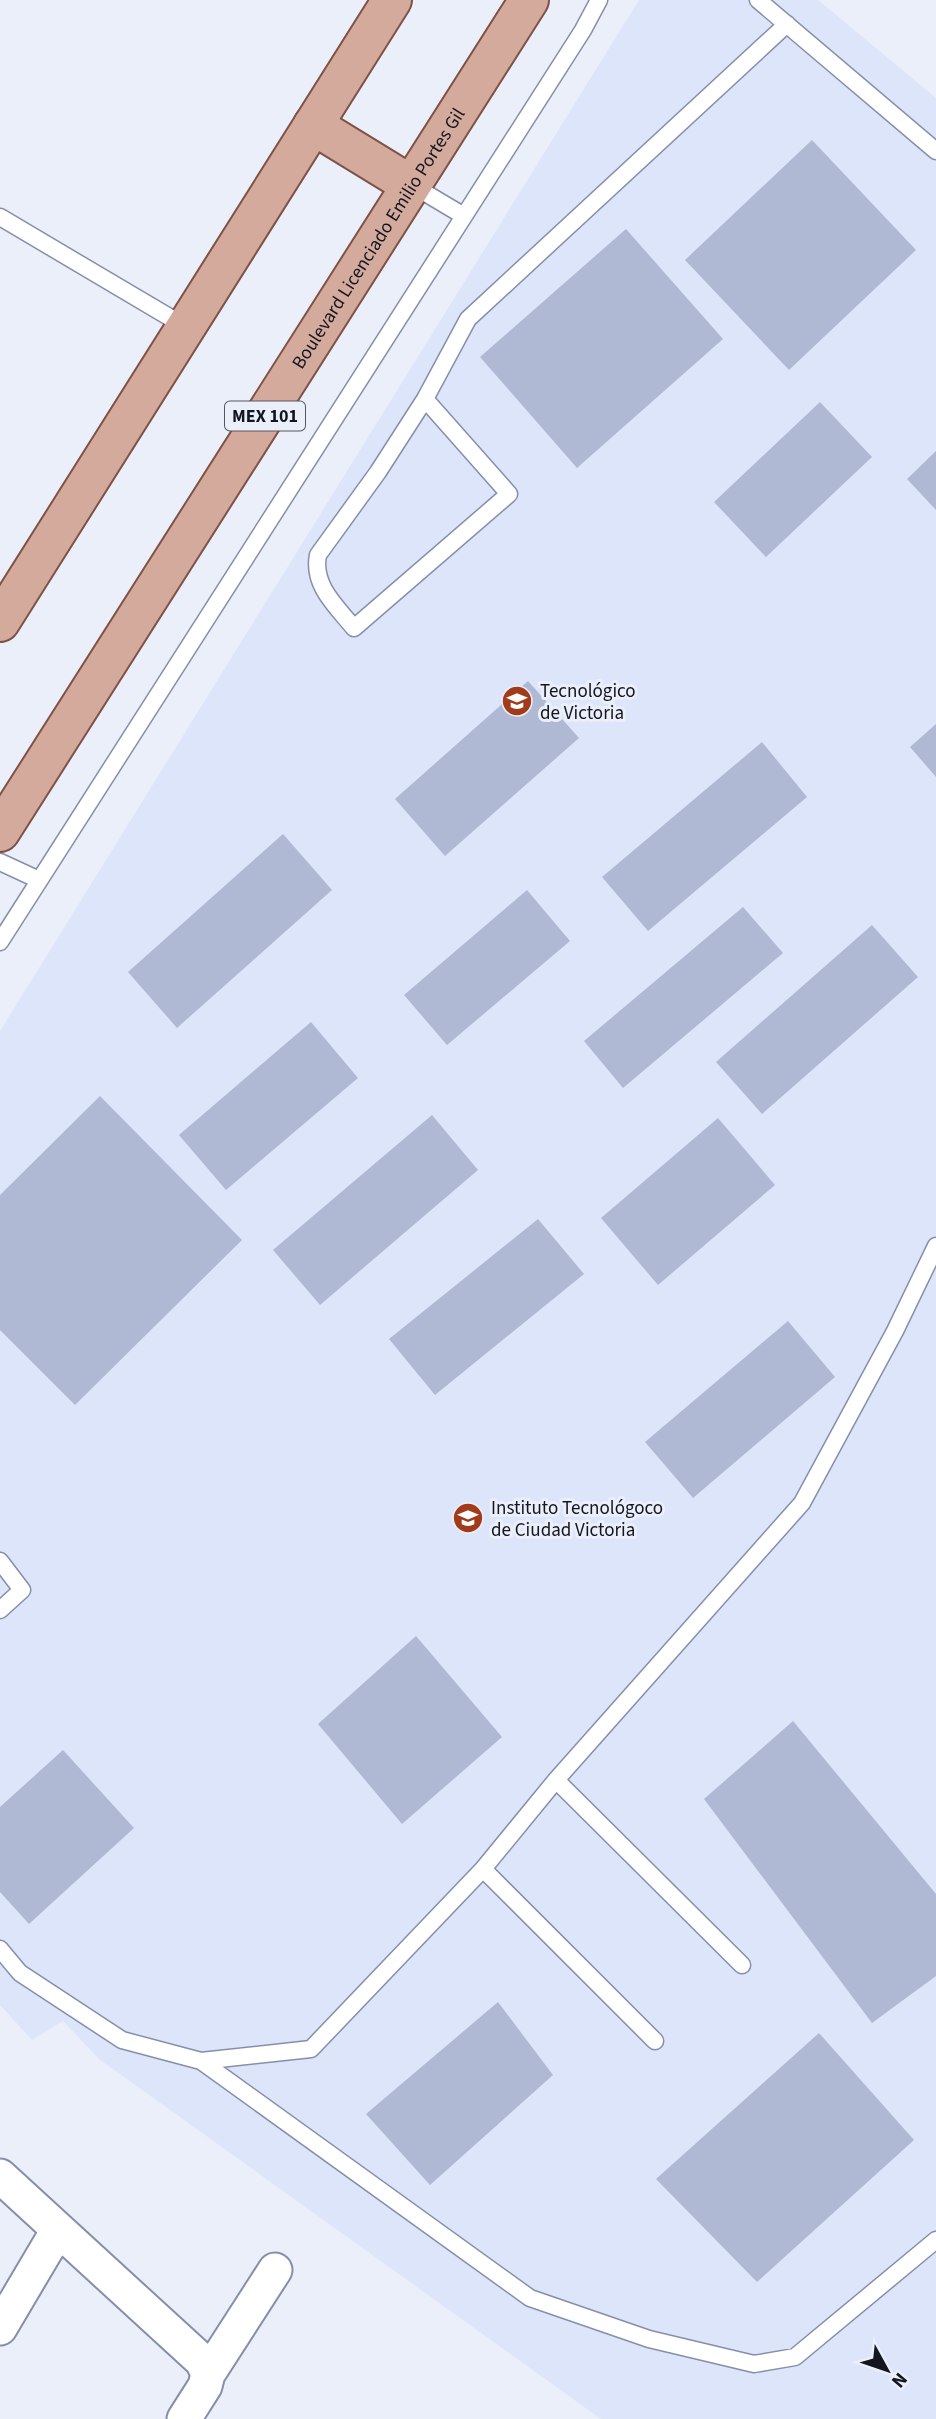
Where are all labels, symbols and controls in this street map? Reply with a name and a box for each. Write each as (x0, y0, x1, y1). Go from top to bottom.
street label: Boulevard Licenciado Emilio Portes Gil (286, 103, 472, 375)
road number: MEX 101 (225, 402, 305, 430)
place label: Tecnológico de Victoria (540, 678, 636, 727)
school or university icon: Tecnológico de Victoria (500, 684, 534, 718)
place label: Instituto Tecnológoco de Ciudad Victoria (491, 1495, 663, 1544)
school or university icon: Instituto Tecnológoco de Ciudad Victoria (451, 1501, 485, 1535)
north arrow (852, 2335, 922, 2405)
text: N (884, 2366, 913, 2393)

